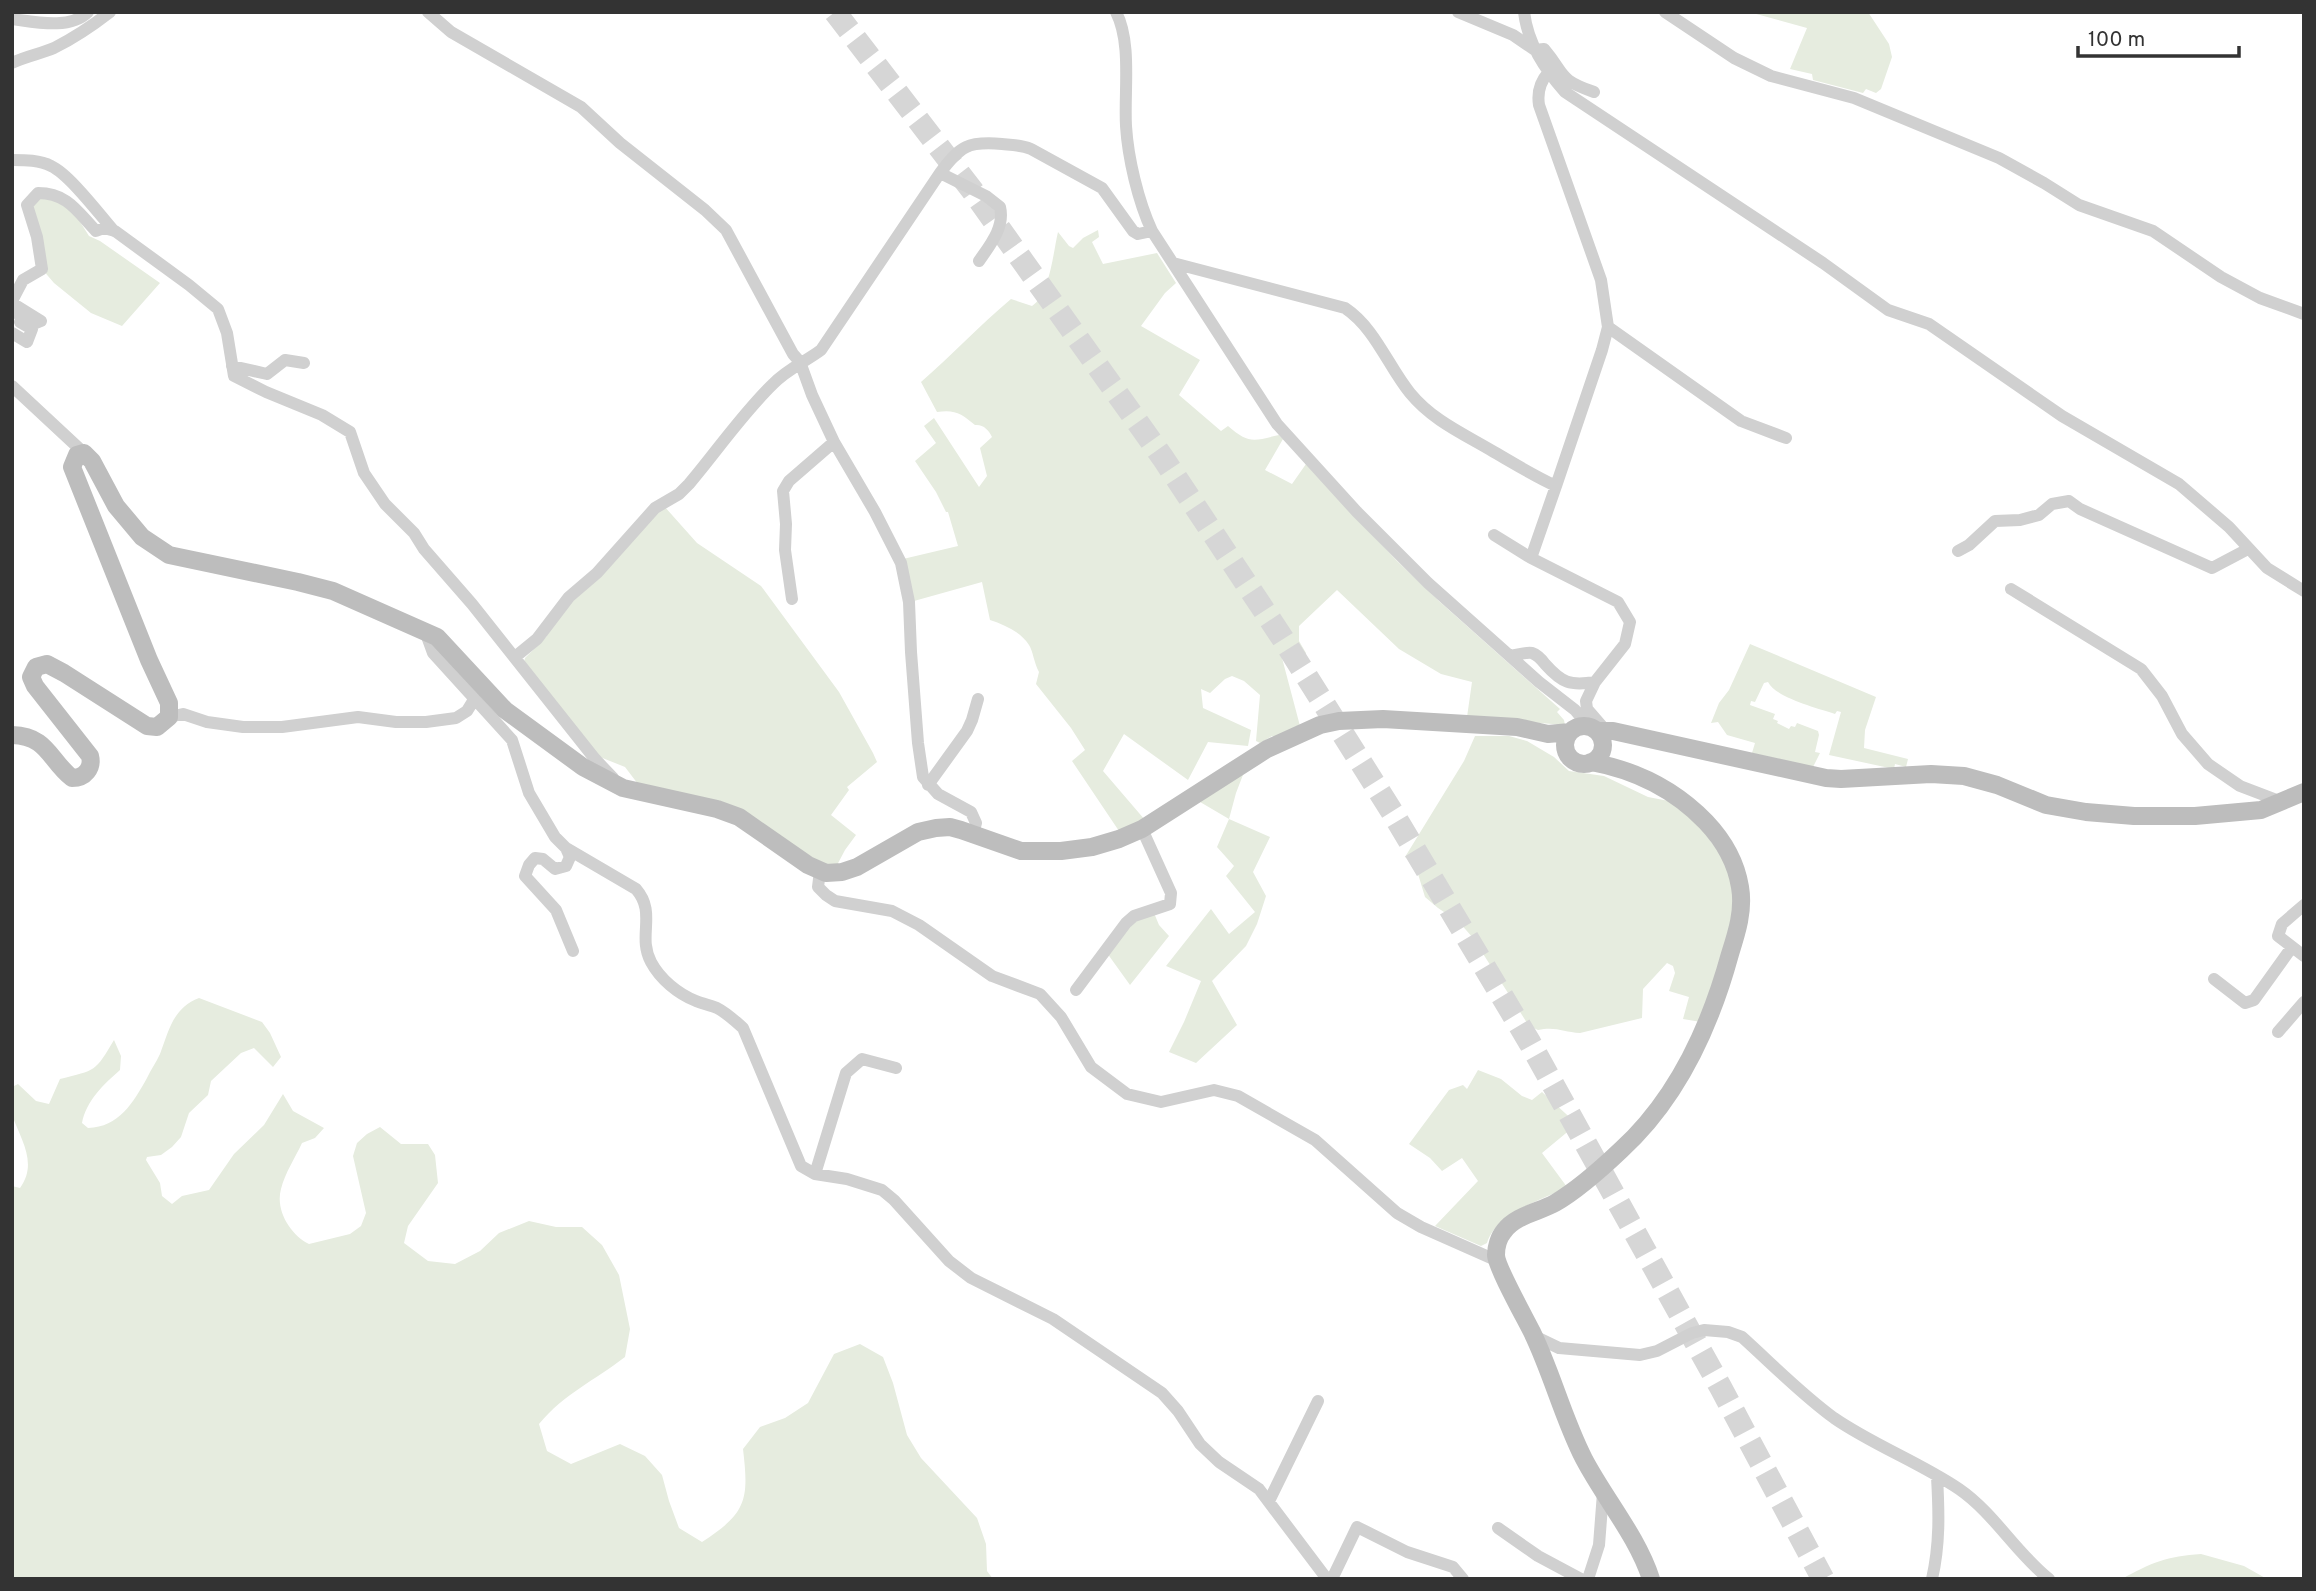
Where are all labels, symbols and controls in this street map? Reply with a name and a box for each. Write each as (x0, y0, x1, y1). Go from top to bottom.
scale bar (2078, 14, 2239, 58)
text: 100 m (2088, 27, 2145, 54)

